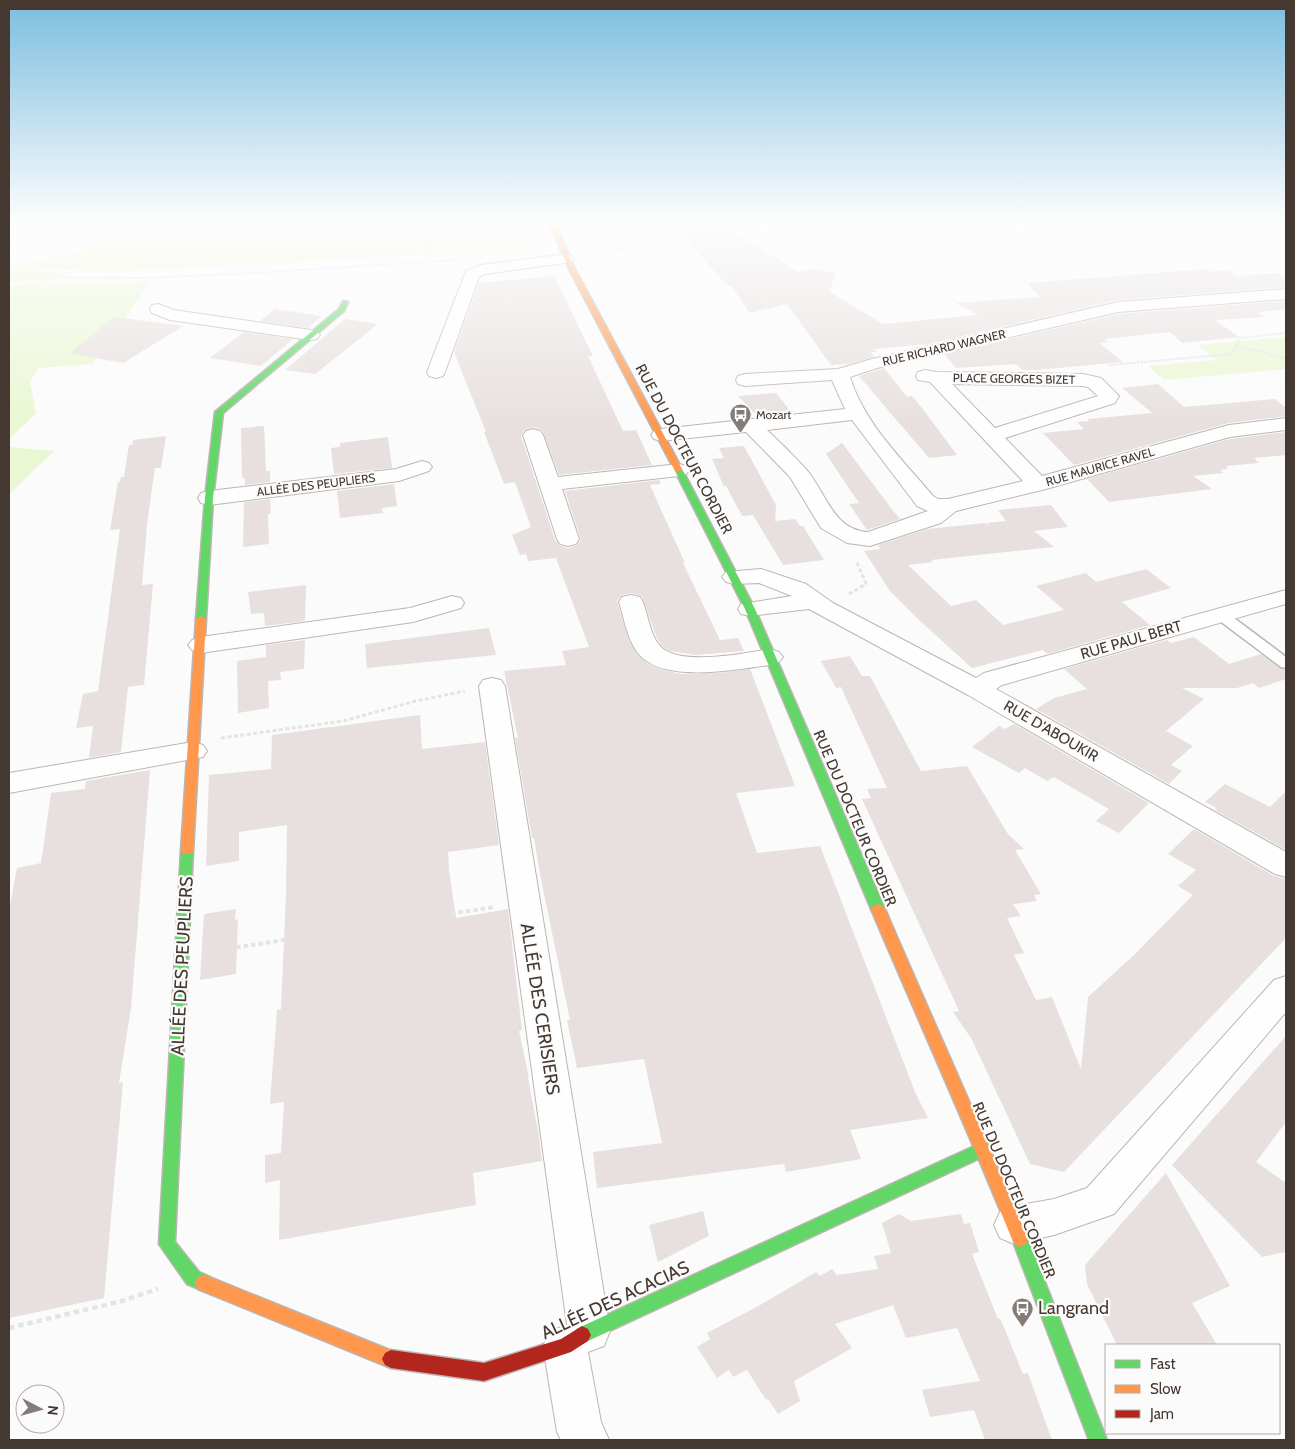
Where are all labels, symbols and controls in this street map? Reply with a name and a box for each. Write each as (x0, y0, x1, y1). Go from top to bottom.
street label: RUE RICHARD WAGNER (881, 326, 1008, 369)
street label: RUE DU DOCTEUR CORDIER (632, 361, 736, 537)
street label: PLACE GEORGES BIZET (953, 370, 1076, 387)
bus stop icon: Mozart (728, 403, 752, 434)
place label: Mozart (756, 407, 791, 422)
street label: RUE MAURICE RAVEL (1044, 444, 1156, 489)
street label: ALLÉE DES PEUPLIERS (256, 470, 376, 499)
street label: RUE PAUL BERT (1078, 617, 1184, 663)
street label: RUE D'ABOUKIR (1000, 697, 1102, 765)
street label: RUE DU DOCTEUR CORDIER (810, 727, 900, 909)
street label: ALLÉE DES PEUPLIERS (166, 876, 198, 1056)
street label: ALLÉE DES CERISIERS (516, 922, 564, 1096)
street label: RUE DU DOCTEUR CORDIER (969, 1099, 1059, 1281)
street label: ALLÉE DES ACACIAS (537, 1256, 693, 1344)
bus stop icon: Langrand (1010, 1296, 1034, 1327)
place label: Langrand (1038, 1297, 1109, 1319)
legend (1105, 1344, 1280, 1434)
text: Fast (1150, 1355, 1175, 1373)
text: Slow (1150, 1380, 1181, 1398)
north arrow (15, 1384, 65, 1434)
text: N (43, 1404, 62, 1416)
text: Jam (1149, 1405, 1174, 1423)

